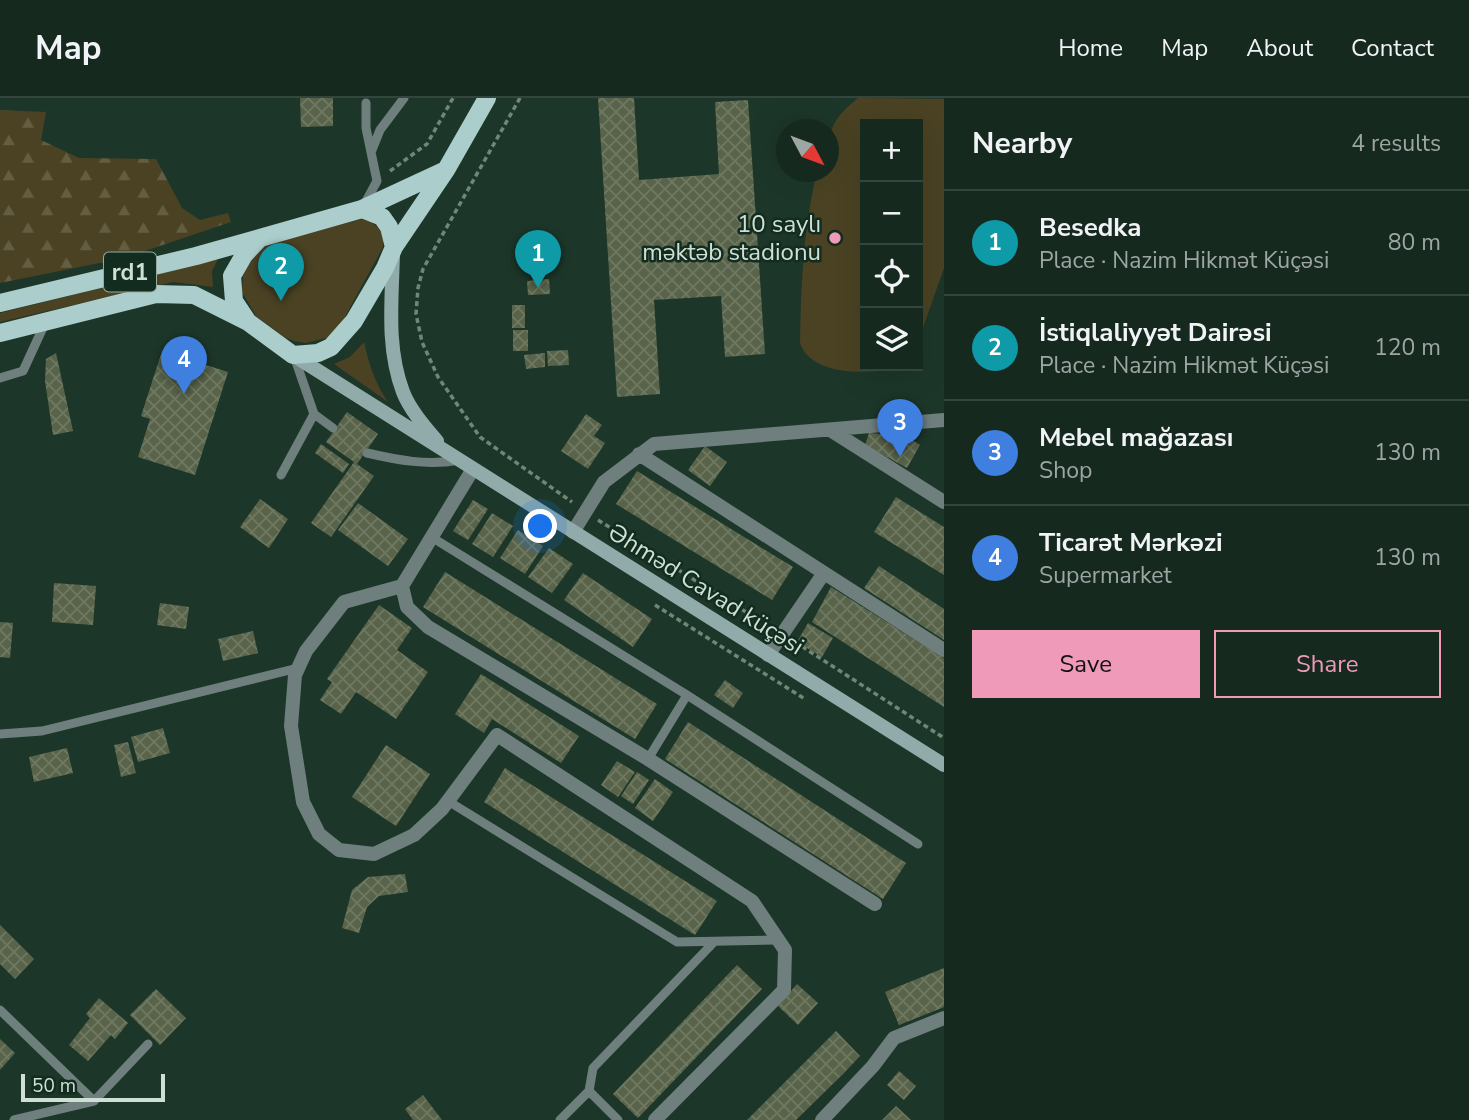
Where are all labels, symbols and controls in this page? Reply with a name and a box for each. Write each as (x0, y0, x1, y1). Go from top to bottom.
text: Map (35, 26, 102, 71)
text: Home (1058, 32, 1123, 64)
text: Map (1161, 32, 1208, 64)
text: About (1246, 32, 1313, 64)
text: Contact (1351, 32, 1434, 64)
north arrow (776, 119, 839, 182)
map controls (860, 119, 923, 371)
button: + (860, 119, 923, 182)
text: Nearby (972, 123, 1072, 164)
text: 4 results (1351, 128, 1441, 159)
button: − (860, 182, 923, 245)
place label: 10 saylı məktəb stadionu (642, 208, 821, 268)
text: Besedka (1039, 210, 1141, 245)
text: 1 (988, 227, 1002, 258)
text: 80 m (1388, 227, 1441, 258)
pin: 1 (515, 230, 561, 288)
marker: 10 saylı məktəb stadionu (827, 230, 843, 246)
pin: 2 (258, 243, 304, 301)
button: locate (860, 245, 923, 308)
text: Place · Nazim Hikmət Küçəsi (1039, 245, 1329, 276)
road number: rd1 (104, 252, 156, 292)
button: layers (860, 308, 923, 371)
text: İstiqlaliyyət Dairəsi (1039, 315, 1272, 350)
text: 2 (988, 332, 1002, 363)
text: 120 m (1374, 332, 1441, 363)
pin: 4 (161, 336, 207, 394)
text: Place · Nazim Hikmət Küçəsi (1039, 350, 1329, 381)
pin: 3 (877, 399, 923, 457)
text: Mebel mağazası (1039, 420, 1233, 455)
text: 3 (988, 437, 1002, 468)
text: 130 m (1374, 437, 1441, 468)
text: Shop (1039, 455, 1092, 486)
your location (523, 509, 557, 543)
street label: Əhməd Cavad küçəsi (602, 516, 810, 662)
text: Ticarət Mərkəzi (1039, 525, 1223, 560)
text: 4 (988, 542, 1002, 573)
text: 130 m (1374, 542, 1441, 573)
text: Supermarket (1039, 560, 1172, 591)
button: Save (972, 630, 1200, 698)
button: Share (1214, 630, 1441, 698)
scale bar (21, 1071, 164, 1103)
text: 50 m (32, 1073, 76, 1099)

